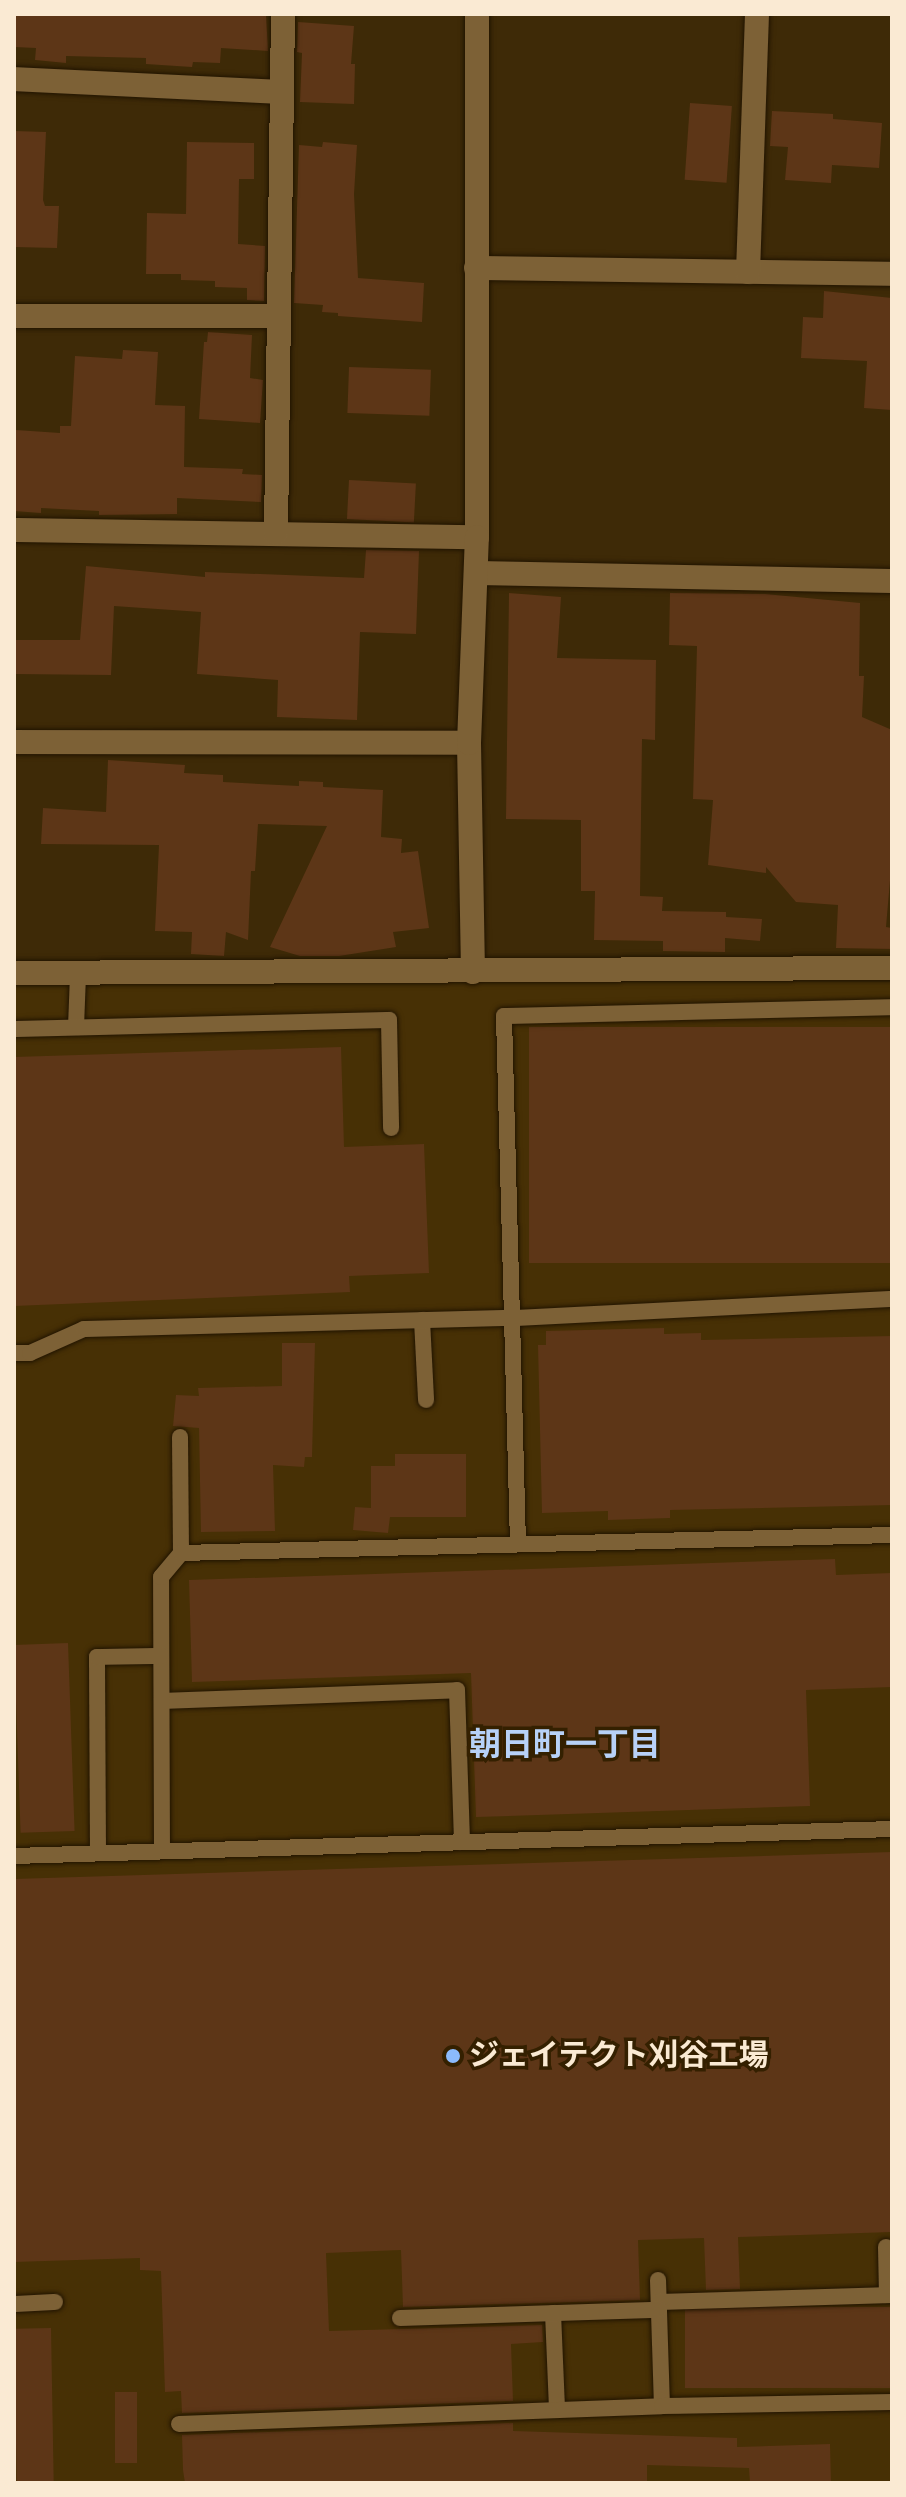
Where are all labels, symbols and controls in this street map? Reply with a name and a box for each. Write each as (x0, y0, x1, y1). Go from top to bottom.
district label: 朝日町一丁目 (469, 1727, 661, 1765)
place label: ジェイテクト刈谷工場 (469, 2038, 769, 2074)
marker: ジェイテクト刈谷工場 (444, 2047, 462, 2065)

